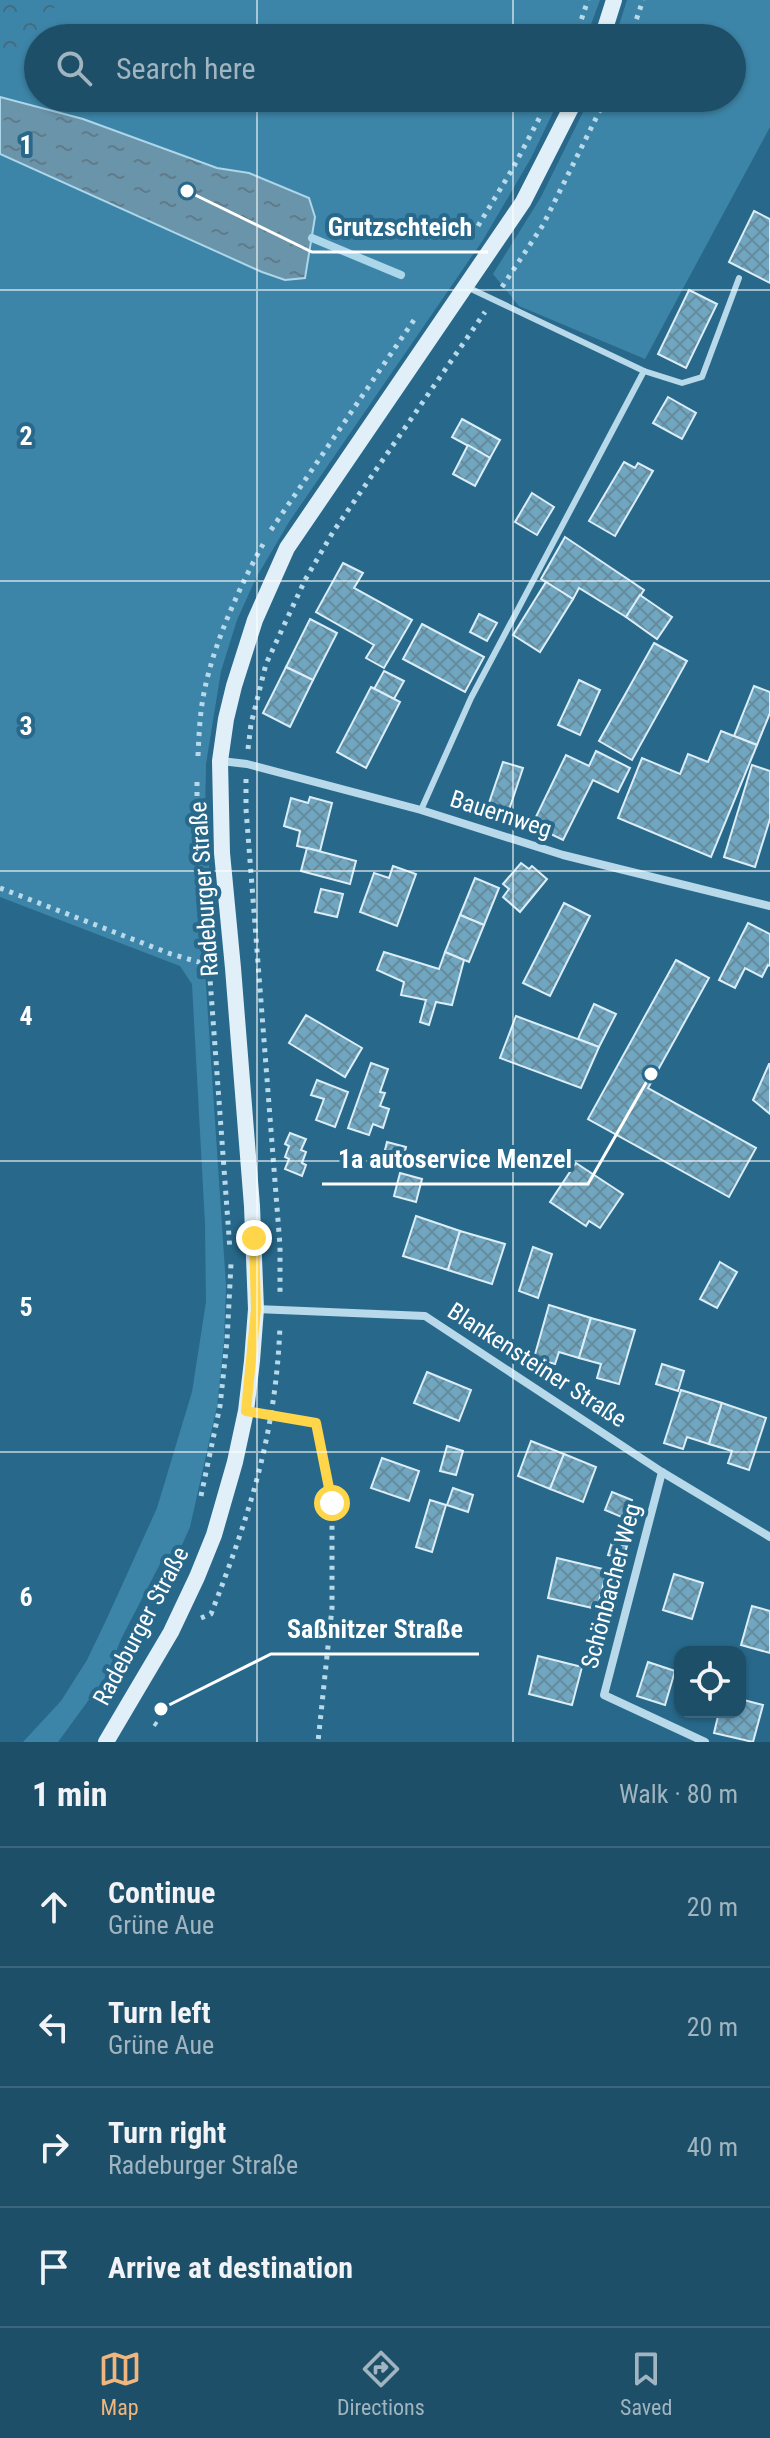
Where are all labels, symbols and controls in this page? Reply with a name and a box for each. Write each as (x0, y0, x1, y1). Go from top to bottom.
search box (24, 24, 746, 112)
icon: search (52, 46, 96, 90)
text: Search here (116, 51, 256, 86)
text: 1 (19, 130, 33, 160)
callout: Grutzschteich (312, 202, 488, 252)
text: Grutzschteich (328, 212, 472, 242)
text: 2 (19, 421, 33, 451)
text: 3 (19, 711, 33, 741)
street label: Bauernweg (447, 784, 555, 844)
street label: Radeburger Straße (184, 800, 224, 978)
text: 4 (19, 1001, 33, 1031)
callout: 1a autoservice Menzel (322, 1134, 588, 1184)
text: 1a autoservice Menzel (338, 1144, 572, 1174)
route end (236, 1220, 272, 1256)
text: 5 (19, 1292, 33, 1322)
street label: Blankensteiner Straße (442, 1297, 632, 1433)
route start (314, 1485, 350, 1521)
street label: Schönbacher Weg (575, 1500, 647, 1672)
street label: Radeburger Straße (87, 1542, 195, 1710)
text: 6 (19, 1582, 33, 1612)
callout: Saßnitzer Straße (271, 1604, 479, 1654)
text: Saßnitzer Straße (287, 1614, 463, 1644)
map controls (674, 1646, 746, 1718)
button: locate (674, 1646, 746, 1718)
text: 1 min (32, 1774, 108, 1814)
text: Walk · 80 m (619, 1779, 738, 1809)
text: Continue (108, 1875, 215, 1910)
icon: ahead (32, 1885, 76, 1929)
text: 20 m (687, 1892, 738, 1922)
text: Grüne Aue (108, 1910, 214, 1940)
text: Turn left (108, 1995, 211, 2030)
icon: left (32, 2005, 76, 2049)
text: 20 m (687, 2012, 738, 2042)
text: Grüne Aue (108, 2030, 214, 2060)
text: Turn right (108, 2115, 226, 2150)
icon: right (32, 2125, 76, 2169)
text: 40 m (687, 2132, 738, 2162)
text: Radeburger Straße (108, 2150, 298, 2180)
icon: arrive (32, 2245, 76, 2289)
text: Arrive at destination (108, 2250, 353, 2285)
tab: Map (98, 2347, 142, 2420)
tab: Directions (337, 2347, 425, 2420)
tab: Saved (620, 2347, 672, 2420)

